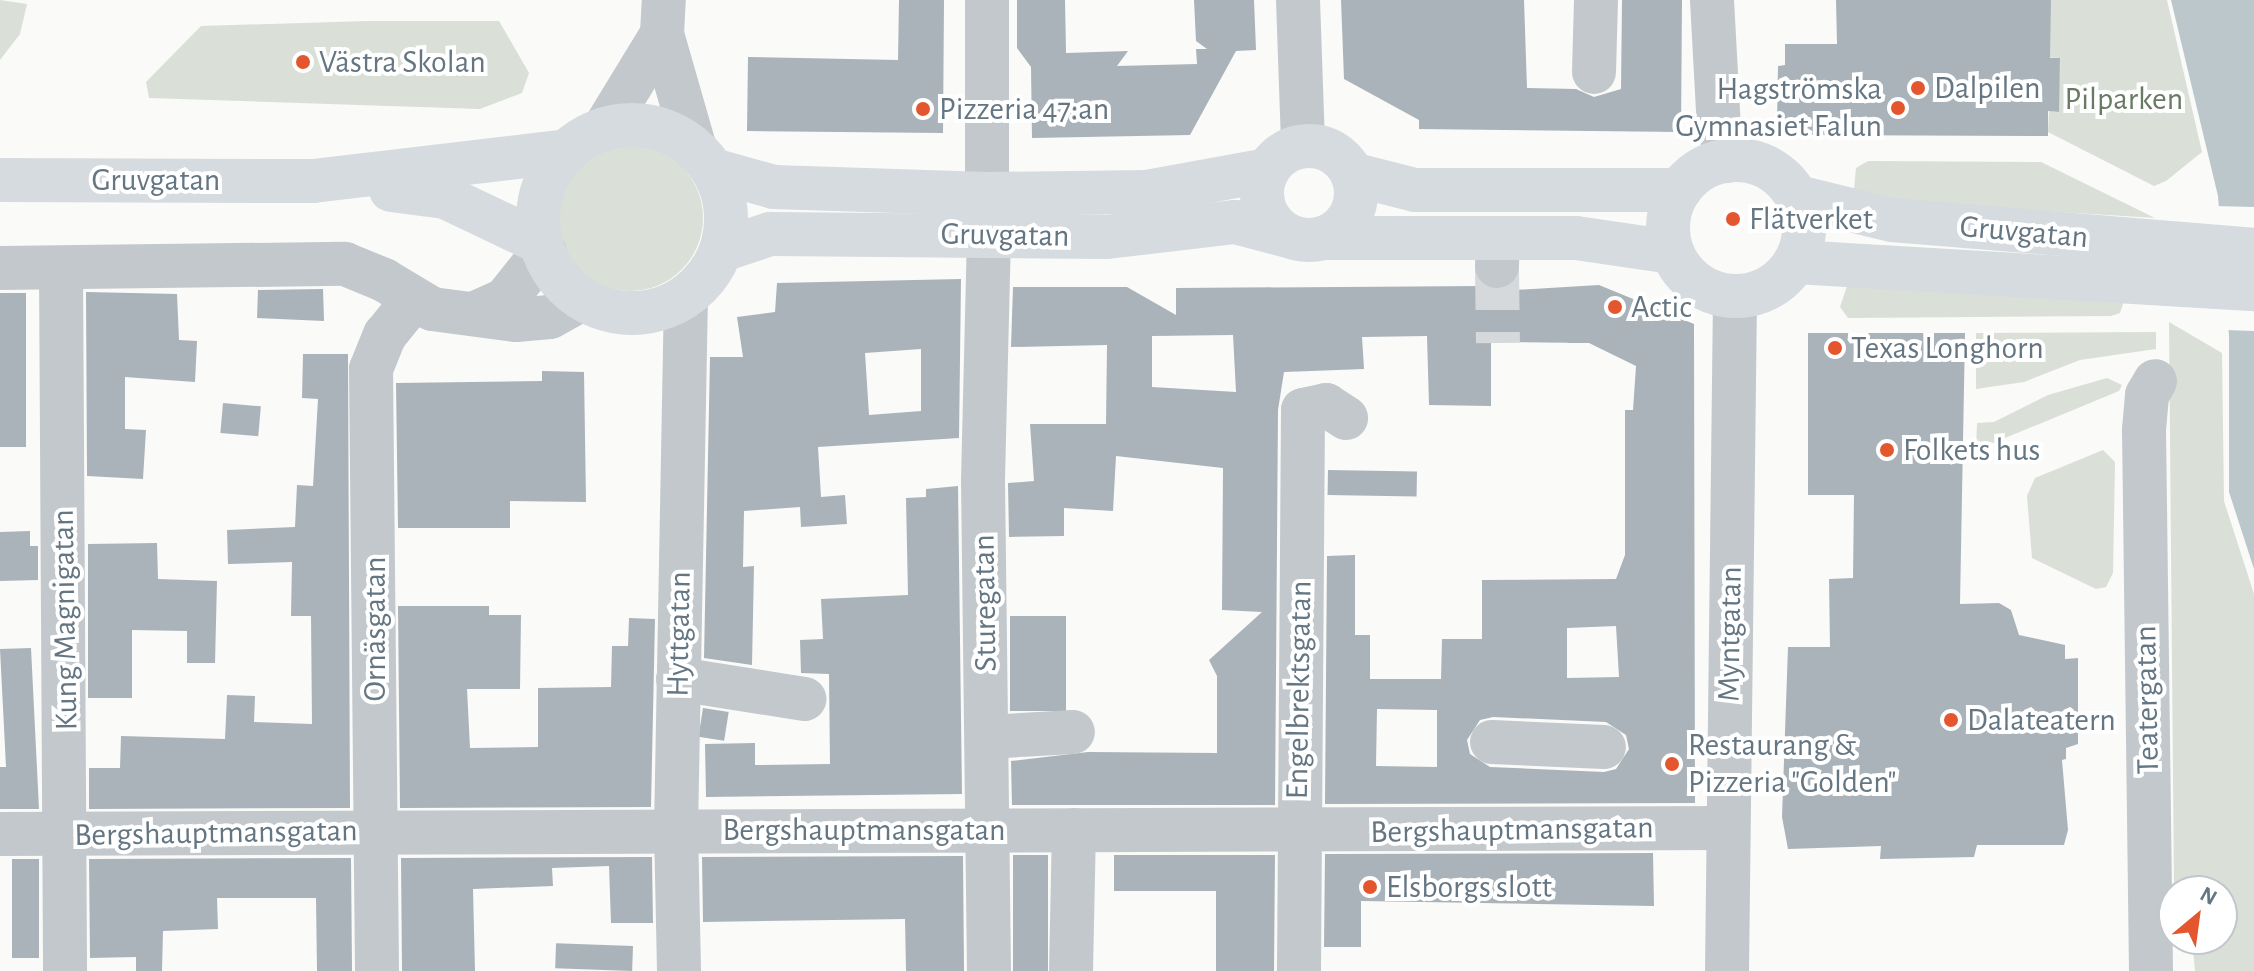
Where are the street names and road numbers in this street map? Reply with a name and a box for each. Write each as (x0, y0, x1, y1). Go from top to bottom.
street label: Gruvgatan (92, 161, 220, 199)
street label: Gruvgatan (1958, 207, 2090, 257)
street label: Gruvgatan (940, 215, 1070, 255)
street label: Kung Magnigatan (44, 509, 86, 731)
street label: Sturegatan (965, 534, 1005, 672)
street label: Ornäsgatan (356, 557, 394, 701)
street label: Myntgatan (1710, 566, 1750, 702)
street label: Hyttgatan (659, 571, 699, 697)
street label: Engelbrektsgatan (1278, 580, 1320, 800)
street label: Teatergatan (2127, 625, 2167, 775)
street label: Bergshauptmansgatan (1370, 808, 1654, 852)
street label: Bergshauptmansgatan (74, 811, 358, 855)
street label: Bergshauptmansgatan (722, 811, 1006, 849)

